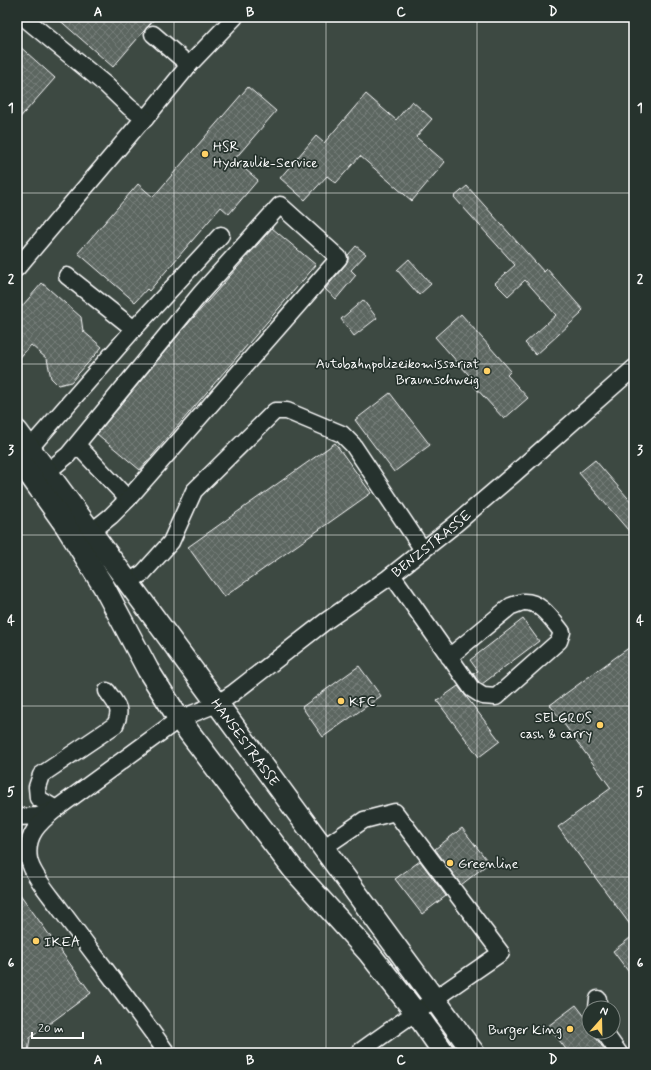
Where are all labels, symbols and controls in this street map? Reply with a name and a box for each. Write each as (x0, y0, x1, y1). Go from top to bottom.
text: A (94, 4, 102, 21)
text: B (246, 4, 255, 21)
text: C (396, 4, 406, 21)
text: D (549, 4, 558, 21)
text: 1 (8, 100, 14, 117)
text: 1 (637, 100, 643, 117)
place label: HSR Hydraulik-Service (213, 138, 318, 172)
marker: HSR Hydraulik-Service (200, 149, 210, 159)
text: 2 (8, 271, 15, 288)
text: 2 (637, 271, 644, 288)
place label: Autobahnpolizeikomissariat Braunschweig (316, 355, 479, 389)
marker: Autobahnpolizeikomissariat Braunschweig (482, 366, 492, 376)
text: 3 (8, 442, 14, 459)
text: 3 (637, 442, 643, 459)
street label: BENZSTRASSE (388, 506, 475, 582)
text: 4 (7, 613, 15, 630)
text: 4 (636, 613, 644, 630)
place label: KFC (349, 693, 375, 711)
street label: HANSESTRASSE (207, 695, 283, 790)
marker: KFC (336, 696, 346, 706)
place label: SELGROS cash & carry (520, 709, 592, 743)
marker: SELGROS cash & carry (595, 720, 605, 730)
text: 5 (7, 784, 15, 801)
text: 5 (636, 784, 644, 801)
place label: Greenline (458, 855, 519, 873)
marker: Greenline (445, 858, 455, 868)
place label: IKEA (44, 933, 80, 951)
marker: IKEA (31, 936, 41, 946)
text: 6 (8, 955, 15, 972)
text: 6 (637, 955, 644, 972)
north arrow (581, 1000, 621, 1040)
text: N (598, 1004, 610, 1019)
scale bar (32, 1014, 83, 1040)
text: 20 m (38, 1021, 64, 1037)
place label: Burger King (488, 1021, 562, 1040)
marker: Burger King (565, 1024, 575, 1034)
text: A (94, 1052, 102, 1069)
text: B (246, 1052, 255, 1069)
text: C (396, 1052, 406, 1069)
text: D (549, 1052, 558, 1069)

